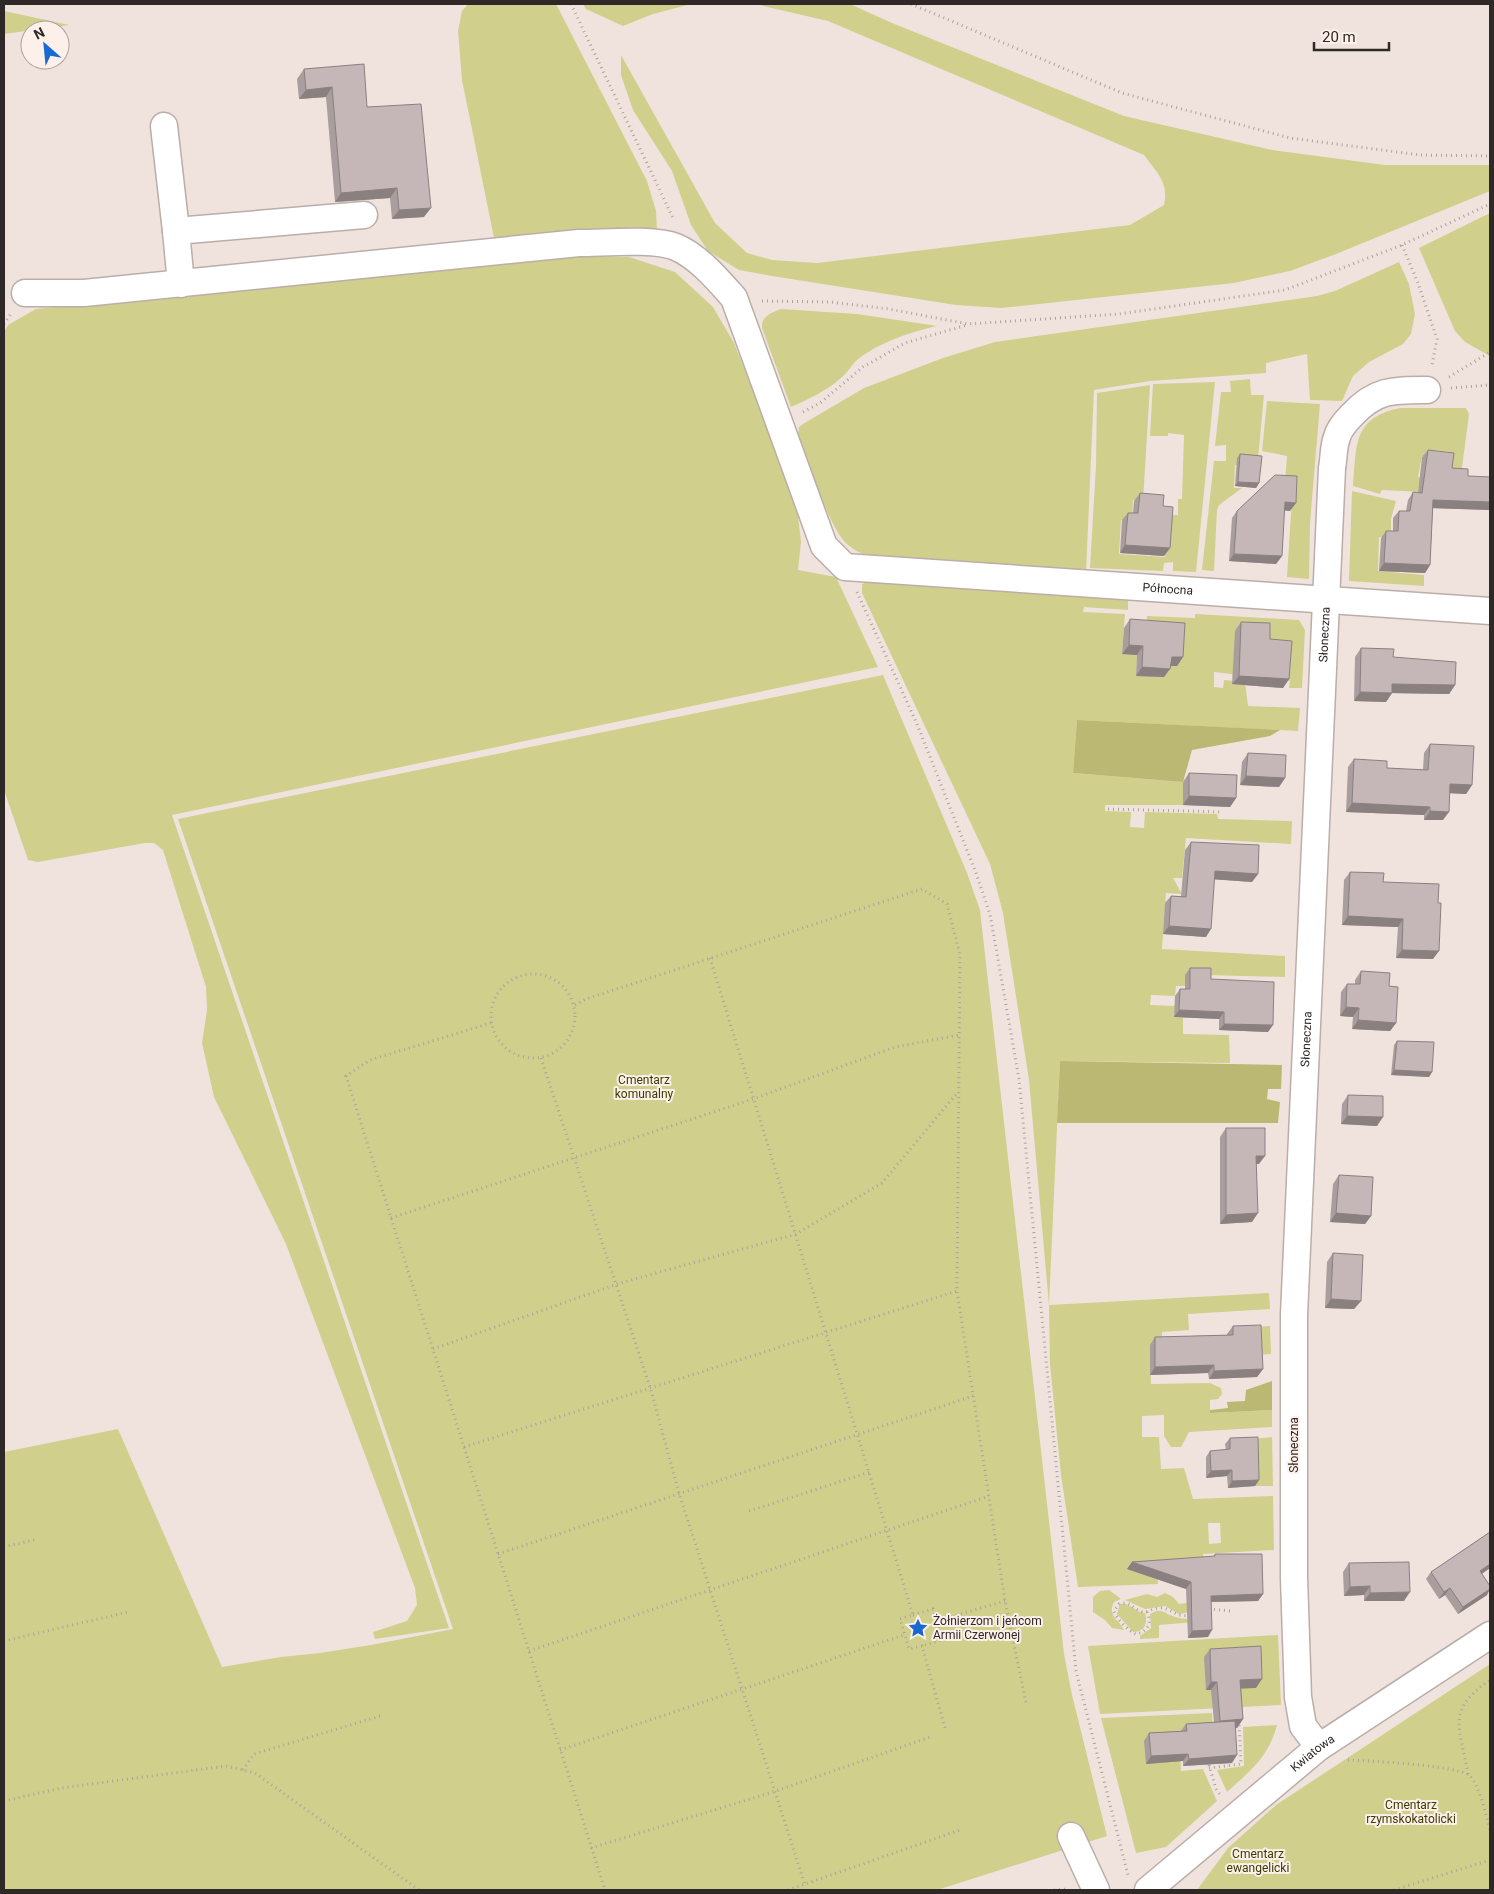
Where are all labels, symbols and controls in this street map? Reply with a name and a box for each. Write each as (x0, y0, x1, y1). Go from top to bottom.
north arrow (20, 20, 70, 70)
scale bar (1314, 20, 1389, 52)
text: N (31, 24, 47, 43)
text: 20 m (1322, 28, 1356, 46)
street label: Północna (1142, 580, 1194, 598)
street label: Słoneczna (1316, 606, 1333, 663)
street label: Słoneczna (1298, 1011, 1315, 1067)
park label: Cmentarz komunalny (615, 1073, 674, 1101)
street label: Słoneczna (1287, 1417, 1301, 1473)
place label: Żołnierzom i jeńcom Armii Czerwonej (933, 1613, 1042, 1642)
place icon: Żołnierzom i jeńcom Armii Czerwonej (907, 1617, 929, 1639)
street label: Kwiatowa (1288, 1732, 1337, 1775)
park label: Cmentarz rzymskokatolicki (1366, 1798, 1456, 1826)
park label: Cmentarz ewangelicki (1227, 1847, 1289, 1875)

